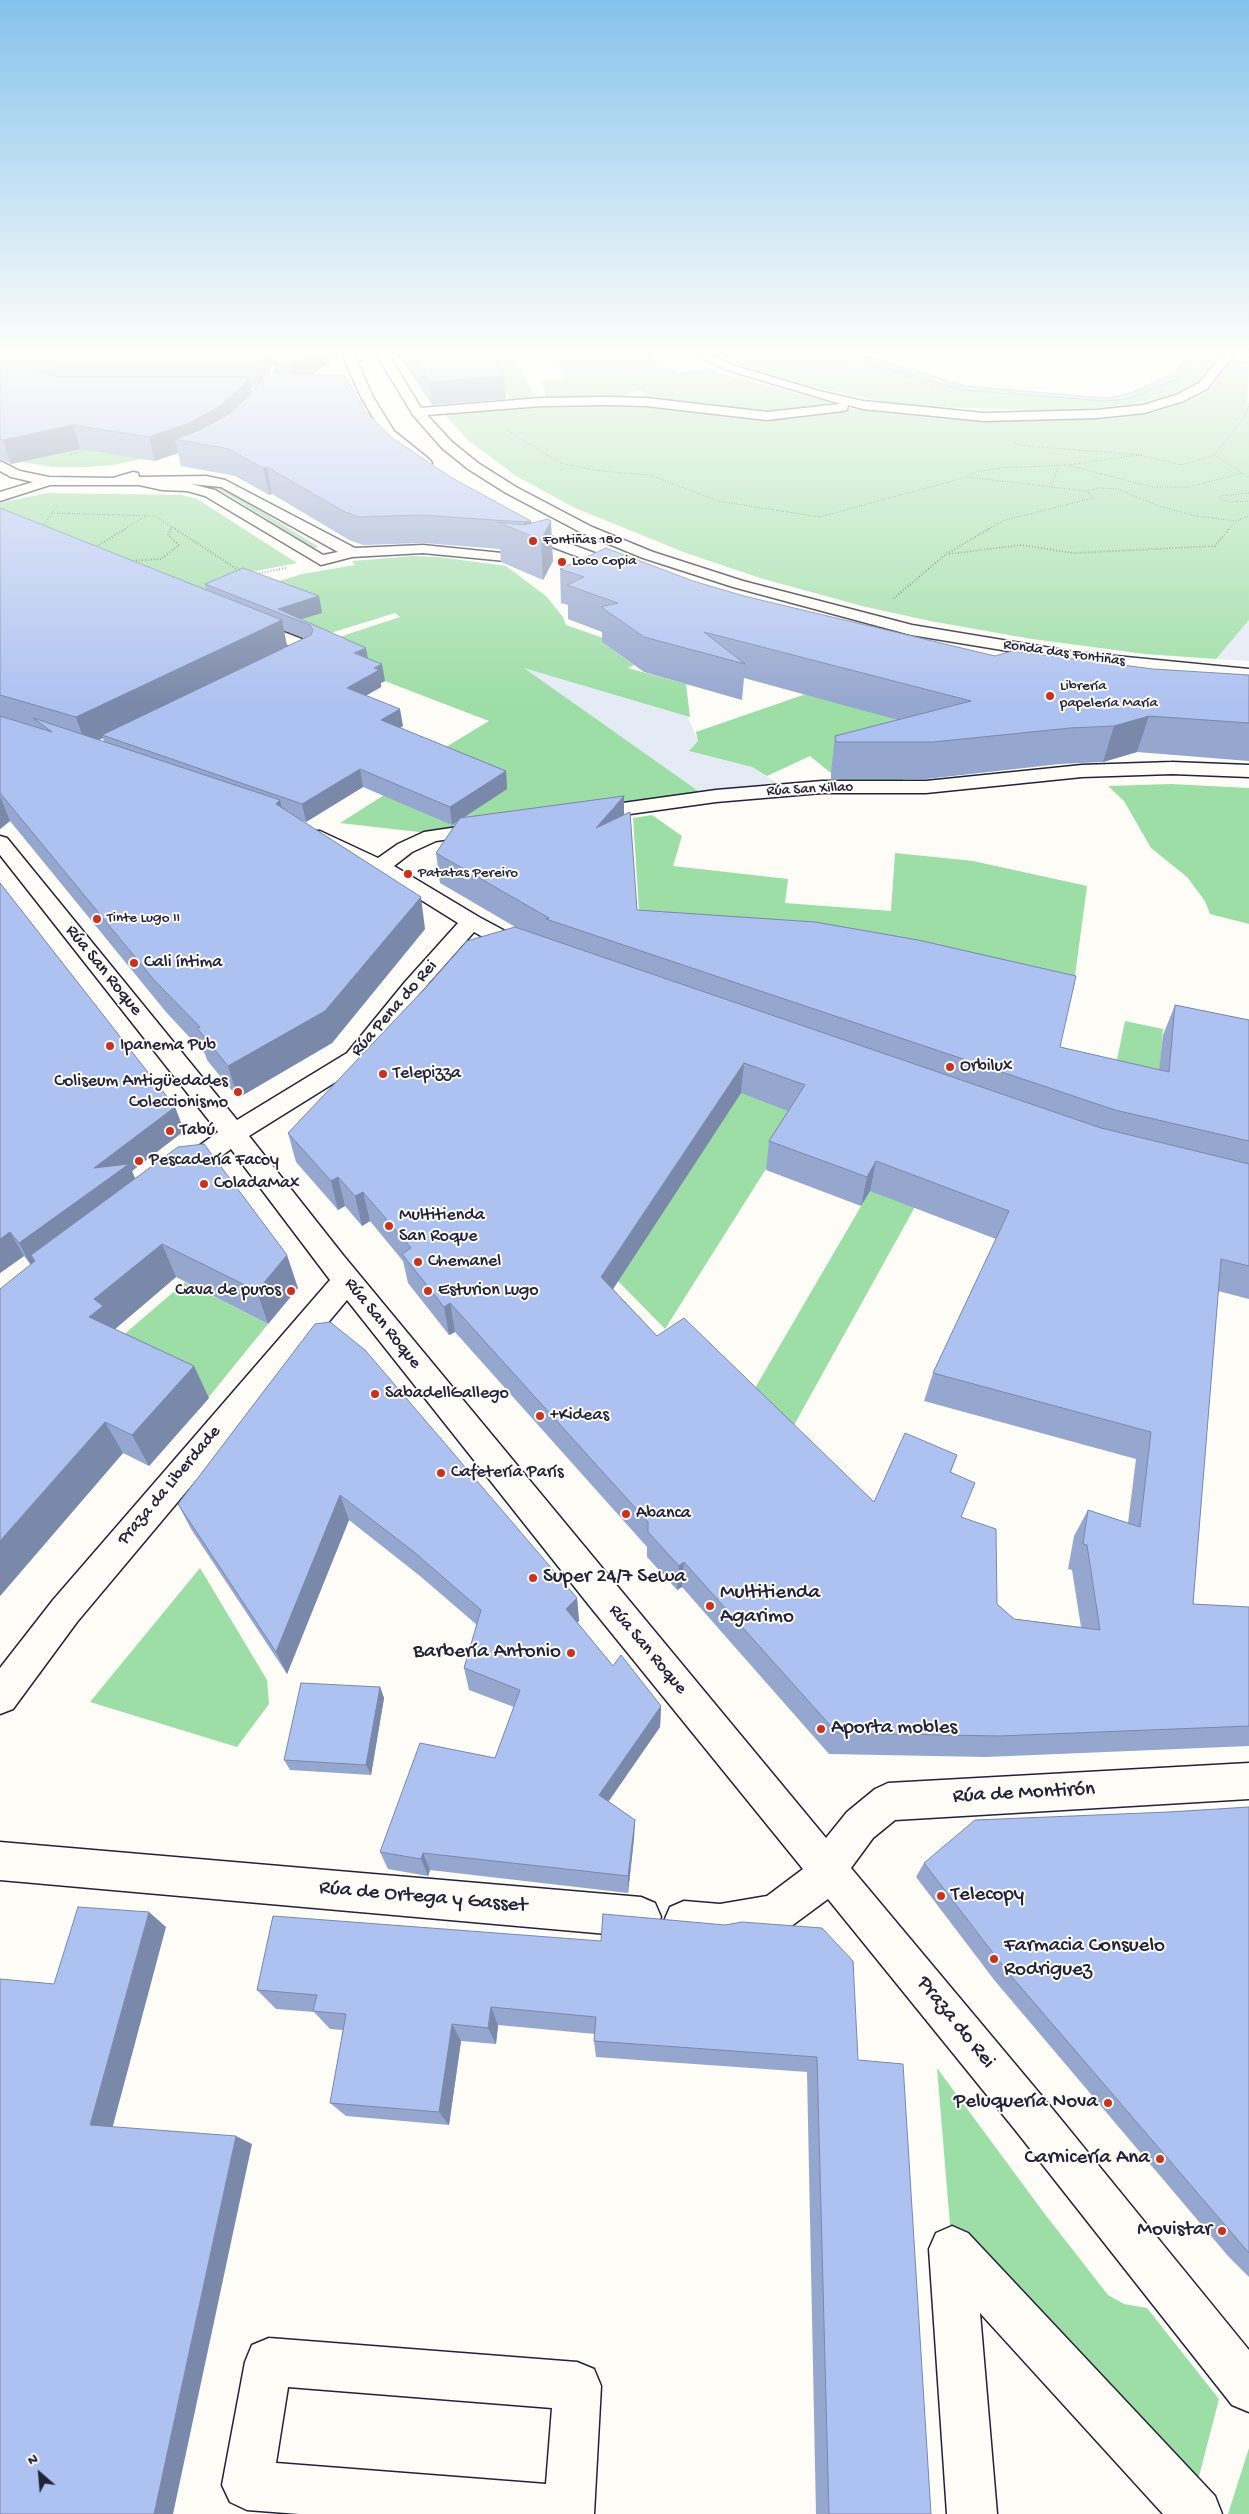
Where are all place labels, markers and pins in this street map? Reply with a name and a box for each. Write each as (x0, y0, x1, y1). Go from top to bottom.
place label: Fontiñas 180 (543, 532, 622, 550)
marker: Fontiñas 180 (527, 535, 539, 547)
place label: Loco Copia (572, 553, 637, 571)
marker: Loco Copia (556, 556, 568, 568)
place label: Librería papelería María (1060, 678, 1158, 713)
marker: Librería papelería María (1044, 690, 1056, 702)
place label: Patatas Pereiro (418, 865, 518, 883)
marker: Patatas Pereiro (402, 868, 414, 880)
place label: Tinte Lugo II (107, 910, 180, 928)
marker: Tinte Lugo II (91, 913, 103, 925)
place label: Cali íntima (144, 952, 222, 974)
marker: Cali íntima (128, 957, 140, 969)
place label: Ipanema Pub (120, 1035, 216, 1057)
marker: Ipanema Pub (104, 1040, 116, 1052)
place label: Orbilux (960, 1056, 1012, 1078)
marker: Orbilux (944, 1061, 956, 1073)
place label: Telepizza (393, 1063, 461, 1085)
marker: Telepizza (377, 1068, 389, 1080)
place label: Coliseum Antigüedades Coleccionismo (54, 1071, 228, 1114)
marker: Coliseum Antigüedades Coleccionismo (232, 1086, 244, 1098)
place label: Tabú (180, 1120, 215, 1142)
marker: Tabú (164, 1125, 176, 1137)
place label: Pescadería Facoy (149, 1150, 279, 1172)
marker: Pescadería Facoy (133, 1155, 145, 1167)
place label: ColadaMax (214, 1173, 300, 1195)
marker: ColadaMax (198, 1178, 210, 1190)
place label: Multitienda San Roque (399, 1205, 485, 1248)
marker: Multitienda San Roque (383, 1220, 395, 1232)
place label: Chemanel (428, 1251, 501, 1273)
marker: Chemanel (412, 1256, 424, 1268)
place label: Cava de puros (175, 1280, 281, 1302)
place label: Esturion Lugo (438, 1280, 539, 1302)
marker: Cava de puros (285, 1285, 297, 1297)
marker: Esturion Lugo (422, 1285, 434, 1297)
place label: SabadellGallego (385, 1383, 509, 1405)
marker: SabadellGallego (369, 1388, 381, 1400)
place label: +Kideas (550, 1405, 609, 1427)
marker: +Kideas (534, 1410, 546, 1422)
place label: Cafetería París (451, 1462, 564, 1484)
marker: Cafetería París (435, 1467, 447, 1479)
place label: Abanca (636, 1503, 691, 1525)
marker: Abanca (620, 1508, 632, 1520)
place label: Super 24/7 Sewa (543, 1565, 686, 1591)
marker: Super 24/7 Sewa (527, 1572, 539, 1584)
place label: Multitienda Agarimo (720, 1581, 820, 1631)
marker: Multitienda Agarimo (704, 1600, 716, 1612)
place label: Barbería Antonio (413, 1640, 561, 1666)
marker: Barbería Antonio (565, 1647, 577, 1659)
place label: Aporta mobles (831, 1716, 957, 1742)
marker: Aporta mobles (815, 1723, 827, 1735)
place label: Telecopy (951, 1883, 1024, 1909)
marker: Telecopy (935, 1890, 947, 1902)
place label: Farmacia Consuelo Rodriguez (1004, 1934, 1165, 1984)
marker: Farmacia Consuelo Rodriguez (988, 1953, 1000, 1965)
place label: Peluquería Nova (954, 2090, 1098, 2116)
marker: Peluquería Nova (1102, 2097, 1114, 2109)
place label: Carnicería Ana (1024, 2146, 1150, 2172)
marker: Carnicería Ana (1154, 2153, 1166, 2165)
place label: Movistar (1137, 2218, 1212, 2244)
marker: Movistar (1216, 2225, 1228, 2237)

